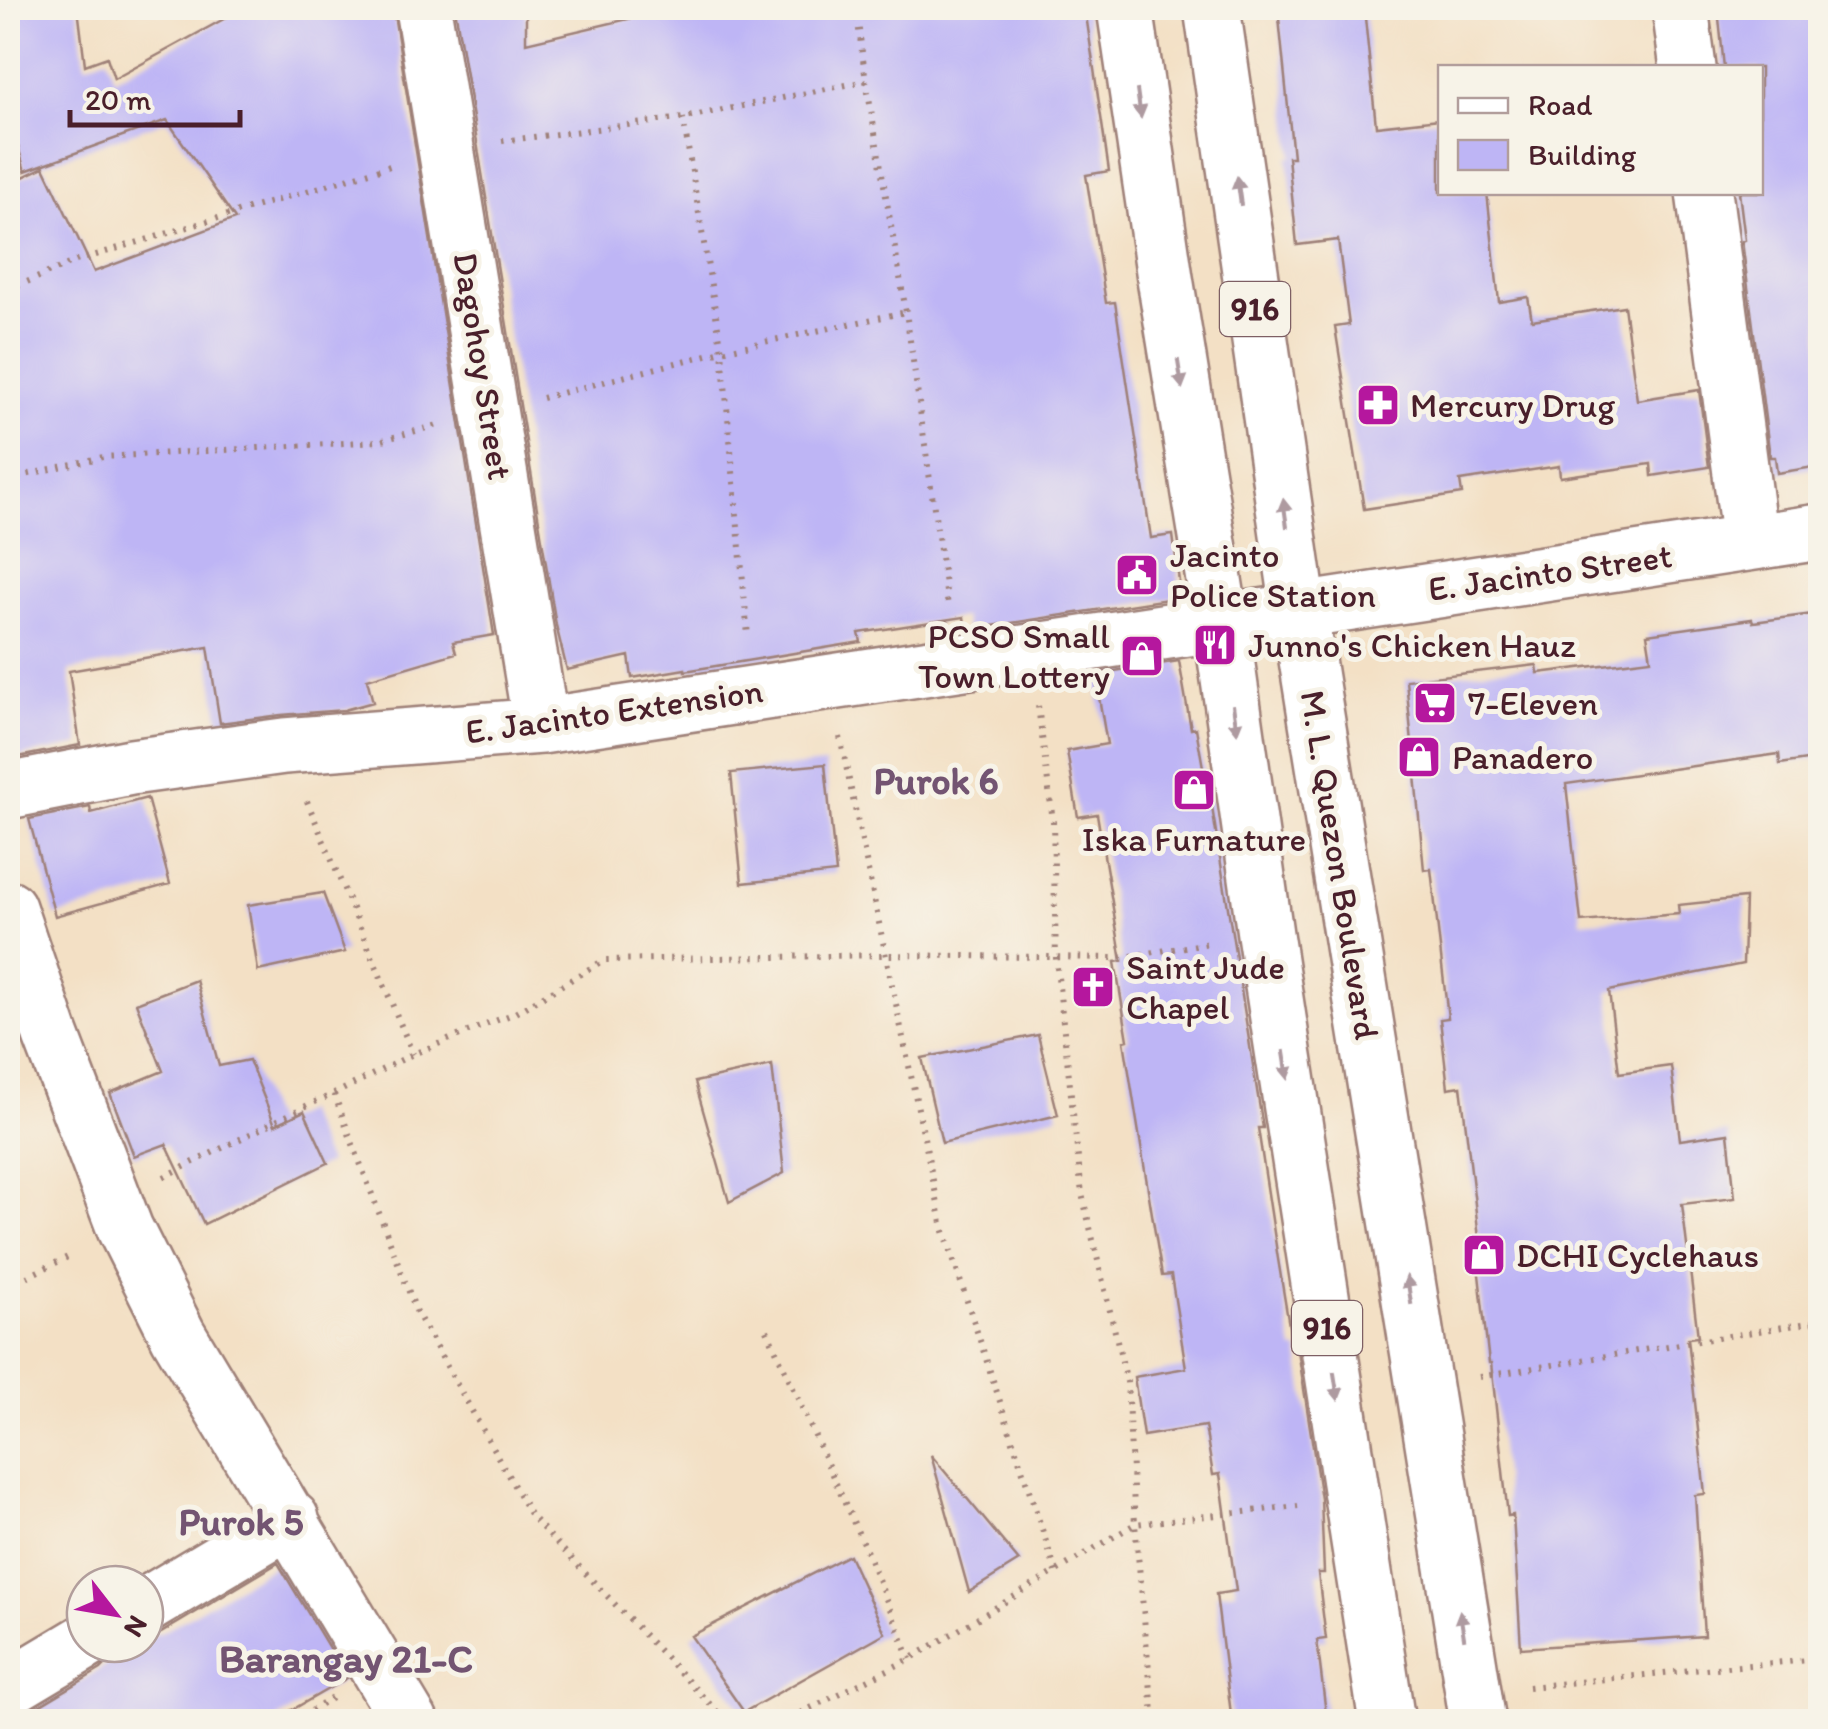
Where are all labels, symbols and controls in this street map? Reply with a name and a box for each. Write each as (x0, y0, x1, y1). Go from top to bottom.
scale bar (70, 65, 240, 127)
legend (1438, 65, 1763, 195)
text: 20 m (85, 81, 151, 118)
text: Road (1528, 86, 1593, 123)
one-way arrow (1132, 89, 1147, 120)
text: Building (1528, 136, 1637, 173)
one-way arrow (1230, 175, 1246, 207)
street label: Dagohoy Street (444, 249, 522, 483)
road number: 916 (1220, 282, 1290, 336)
one-way arrow (1173, 359, 1189, 391)
pharmacy icon: Mercury Drug (1355, 382, 1401, 428)
place label: Mercury Drug (1410, 384, 1615, 426)
one-way arrow (1276, 497, 1292, 528)
place label: Jacinto Police Station (1170, 534, 1376, 616)
street label: E. Jacinto Street (1425, 534, 1675, 610)
public building icon: Jacinto Police Station (1114, 552, 1160, 598)
place label: PCSO Small Town Lottery (918, 615, 1110, 697)
restaurant icon: Junno's Chicken Hauz (1192, 622, 1238, 668)
place label: Junno's Chicken Hauz (1248, 624, 1576, 666)
shop icon: PCSO Small Town Lottery (1119, 633, 1165, 679)
street label: E. Jacinto Extension (463, 669, 766, 753)
supermarket icon: 7-Eleven (1412, 680, 1458, 726)
place label: 7-Eleven (1468, 682, 1598, 724)
street label: M. L. Quezon Boulevard (1292, 687, 1388, 1043)
one-way arrow (1227, 704, 1243, 736)
shop icon: Panadero (1396, 734, 1442, 780)
place label: Panadero (1452, 736, 1594, 778)
district label: Purok 6 (873, 758, 999, 804)
shop icon: Iska Furnature (1171, 767, 1217, 813)
place label: Iska Furnature (1082, 818, 1306, 860)
place label: Saint Jude Chapel (1126, 946, 1285, 1028)
church icon: Saint Jude Chapel (1070, 964, 1116, 1010)
one-way arrow (1279, 1050, 1294, 1081)
shop icon: DCHI Cyclehaus (1461, 1232, 1507, 1278)
place label: DCHI Cyclehaus (1516, 1234, 1759, 1276)
one-way arrow (1400, 1274, 1416, 1306)
road number: 916 (1292, 1301, 1362, 1355)
one-way arrow (1329, 1371, 1345, 1402)
district label: Purok 5 (179, 1499, 304, 1545)
north arrow (65, 1564, 165, 1664)
one-way arrow (1454, 1609, 1470, 1641)
text: N (117, 1610, 156, 1644)
district label: Barangay 21-C (219, 1634, 473, 1682)

